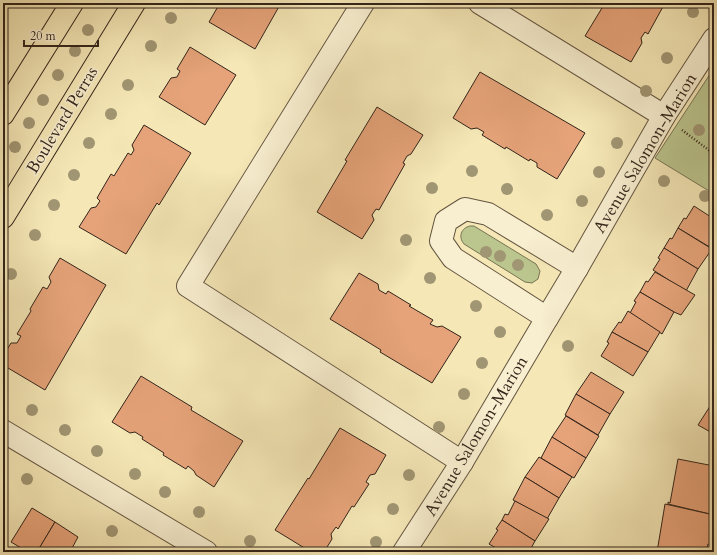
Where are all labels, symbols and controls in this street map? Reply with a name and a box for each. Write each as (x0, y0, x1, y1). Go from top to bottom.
scale bar (24, 22, 98, 48)
text: 20 m (30, 28, 57, 44)
street label: Boulevard Perras (21, 62, 103, 178)
street label: Avenue Salomon-Marion (588, 68, 702, 237)
street label: Avenue Salomon-Marion (419, 351, 533, 520)

